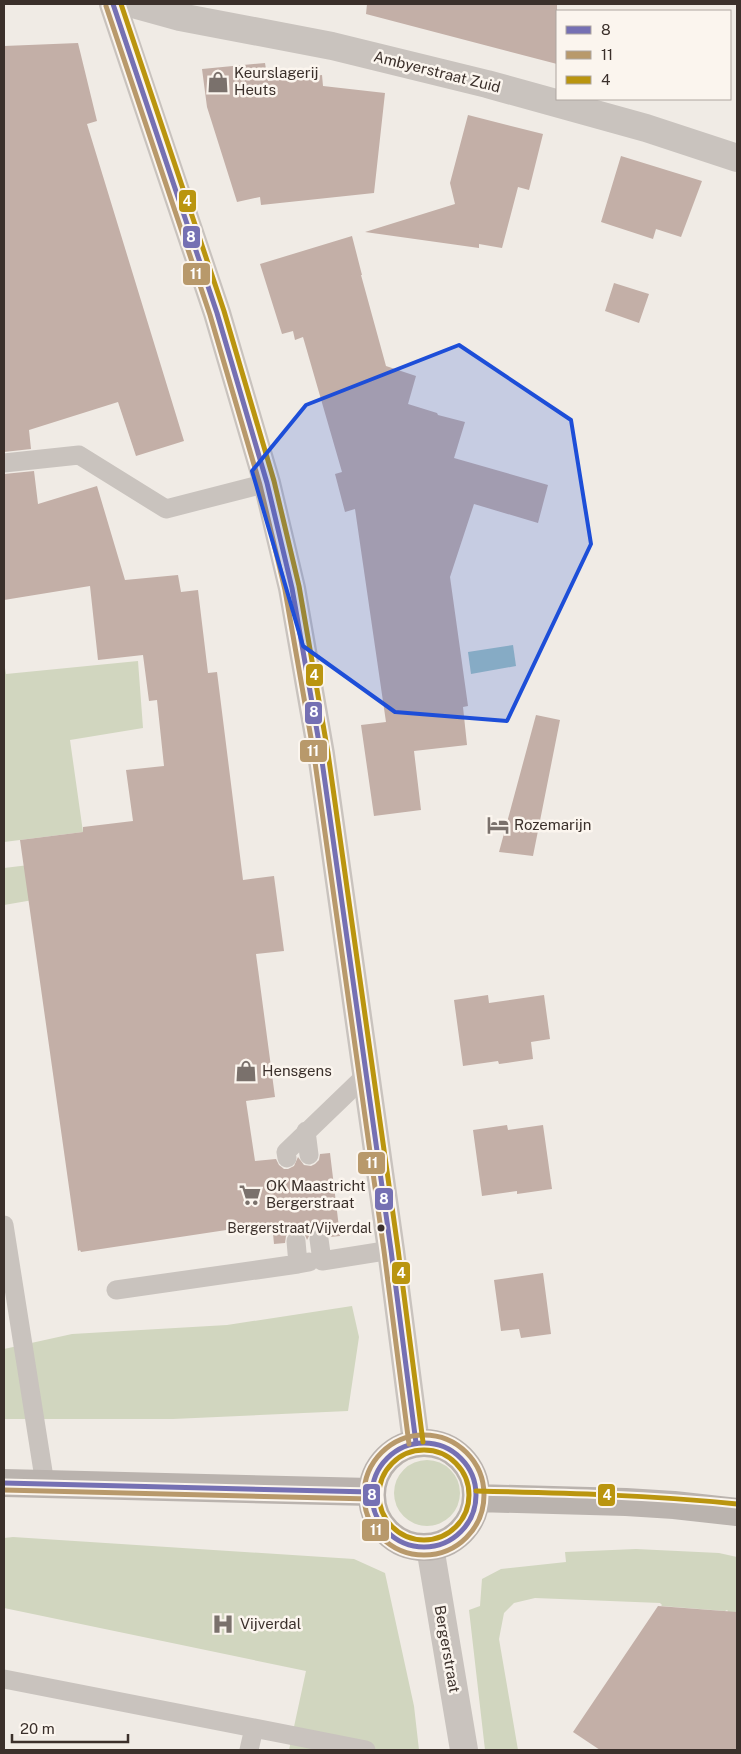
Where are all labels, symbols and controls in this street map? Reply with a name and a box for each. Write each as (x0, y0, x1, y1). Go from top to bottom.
legend (556, 10, 731, 100)
text: 8 (601, 21, 611, 38)
text: 11 (601, 46, 613, 63)
street label: Ambyerstraat Zuid (372, 48, 502, 96)
place label: Keurslagerij Heuts (234, 64, 318, 98)
shop icon: Keurslagerij Heuts (205, 69, 231, 95)
text: 4 (601, 71, 610, 88)
line badge: 4 (178, 189, 197, 213)
text: 4 (182, 193, 192, 209)
line badge: 8 (182, 225, 201, 249)
text: 8 (186, 229, 196, 245)
line badge: 11 (182, 262, 211, 286)
text: 11 (190, 266, 202, 282)
line badge: 4 (305, 663, 324, 687)
text: 4 (309, 667, 319, 683)
line badge: 8 (304, 701, 323, 725)
text: 8 (309, 704, 319, 720)
line badge: 11 (299, 739, 328, 763)
text: 11 (307, 743, 319, 759)
hotel icon: Rozemarijn (485, 812, 511, 838)
place label: Rozemarijn (514, 816, 591, 833)
shop icon: Hensgens (233, 1058, 259, 1084)
place label: Hensgens (262, 1062, 332, 1079)
line badge: 11 (357, 1151, 386, 1175)
text: 11 (366, 1155, 378, 1171)
place label: OK Maastricht Bergerstraat (266, 1177, 366, 1211)
supermarket icon: OK Maastricht Bergerstraat (237, 1182, 263, 1208)
line badge: 8 (374, 1187, 394, 1211)
text: 8 (379, 1191, 389, 1207)
place label: Bergerstraat/Vijverdal (227, 1220, 372, 1236)
marker: Bergerstraat/Vijverdal (376, 1223, 386, 1233)
line badge: 4 (391, 1261, 411, 1285)
text: 4 (396, 1265, 406, 1281)
line badge: 8 (362, 1483, 381, 1507)
line badge: 4 (597, 1483, 616, 1507)
text: 8 (367, 1487, 377, 1503)
text: 4 (602, 1487, 612, 1503)
line badge: 11 (361, 1518, 390, 1542)
text: 11 (370, 1522, 382, 1538)
street label: Bergerstraat (431, 1604, 464, 1694)
hospital icon: Vijverdal (210, 1611, 236, 1637)
place label: Vijverdal (240, 1615, 301, 1632)
scale bar (12, 1712, 129, 1744)
text: 20 m (20, 1720, 55, 1737)

